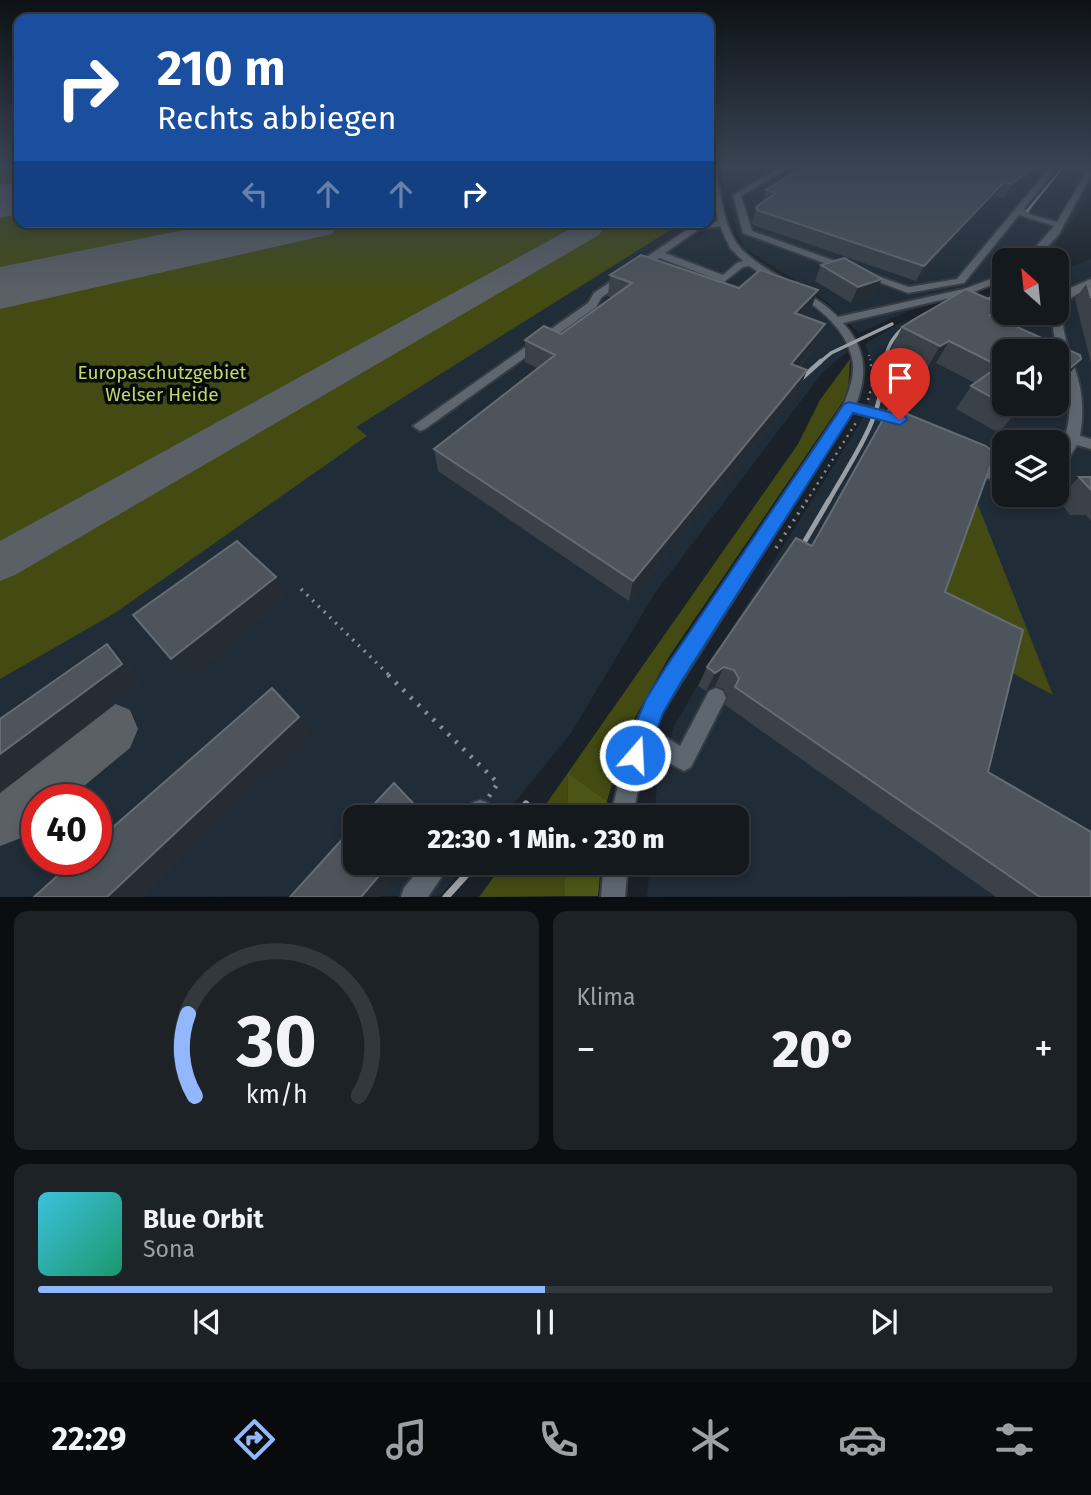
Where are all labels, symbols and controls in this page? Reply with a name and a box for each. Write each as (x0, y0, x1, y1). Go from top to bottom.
text: 210 m (157, 39, 286, 98)
icon: right (42, 42, 133, 133)
text: Rechts abbiegen (157, 99, 397, 137)
icon: left (236, 175, 274, 213)
icon: ahead (309, 175, 347, 213)
icon: ahead (382, 175, 420, 213)
icon: right (455, 175, 493, 213)
north arrow (992, 248, 1069, 326)
map controls (992, 248, 1069, 507)
button: sound (992, 339, 1069, 416)
pin (870, 348, 930, 420)
icon: arrive (881, 359, 919, 397)
park label: Europaschutzgebiet Welser Heide (78, 361, 247, 406)
button: layers (992, 430, 1069, 507)
position arrow (598, 718, 672, 792)
speed limit sign: 40 (21, 784, 112, 875)
text: 22:30 · 1 Min. · 230 m (428, 824, 664, 855)
text: Klima (577, 983, 636, 1011)
text: 30 (235, 999, 316, 1086)
text: 20° (772, 1018, 857, 1081)
text: − (577, 1026, 596, 1072)
text: + (1034, 1026, 1053, 1072)
text: km/h (245, 1080, 307, 1110)
text: Blue Orbit (143, 1204, 263, 1235)
text: Sona (143, 1235, 195, 1263)
icon: previous (188, 1303, 226, 1341)
icon: pause (526, 1303, 564, 1341)
icon: next (865, 1303, 903, 1341)
icon: directions (230, 1415, 279, 1464)
icon: music (382, 1415, 431, 1464)
icon: phone (534, 1415, 583, 1464)
icon: climate (686, 1415, 735, 1464)
icon: car (838, 1415, 887, 1464)
icon: filters (990, 1415, 1039, 1464)
text: 22:29 (52, 1420, 126, 1458)

